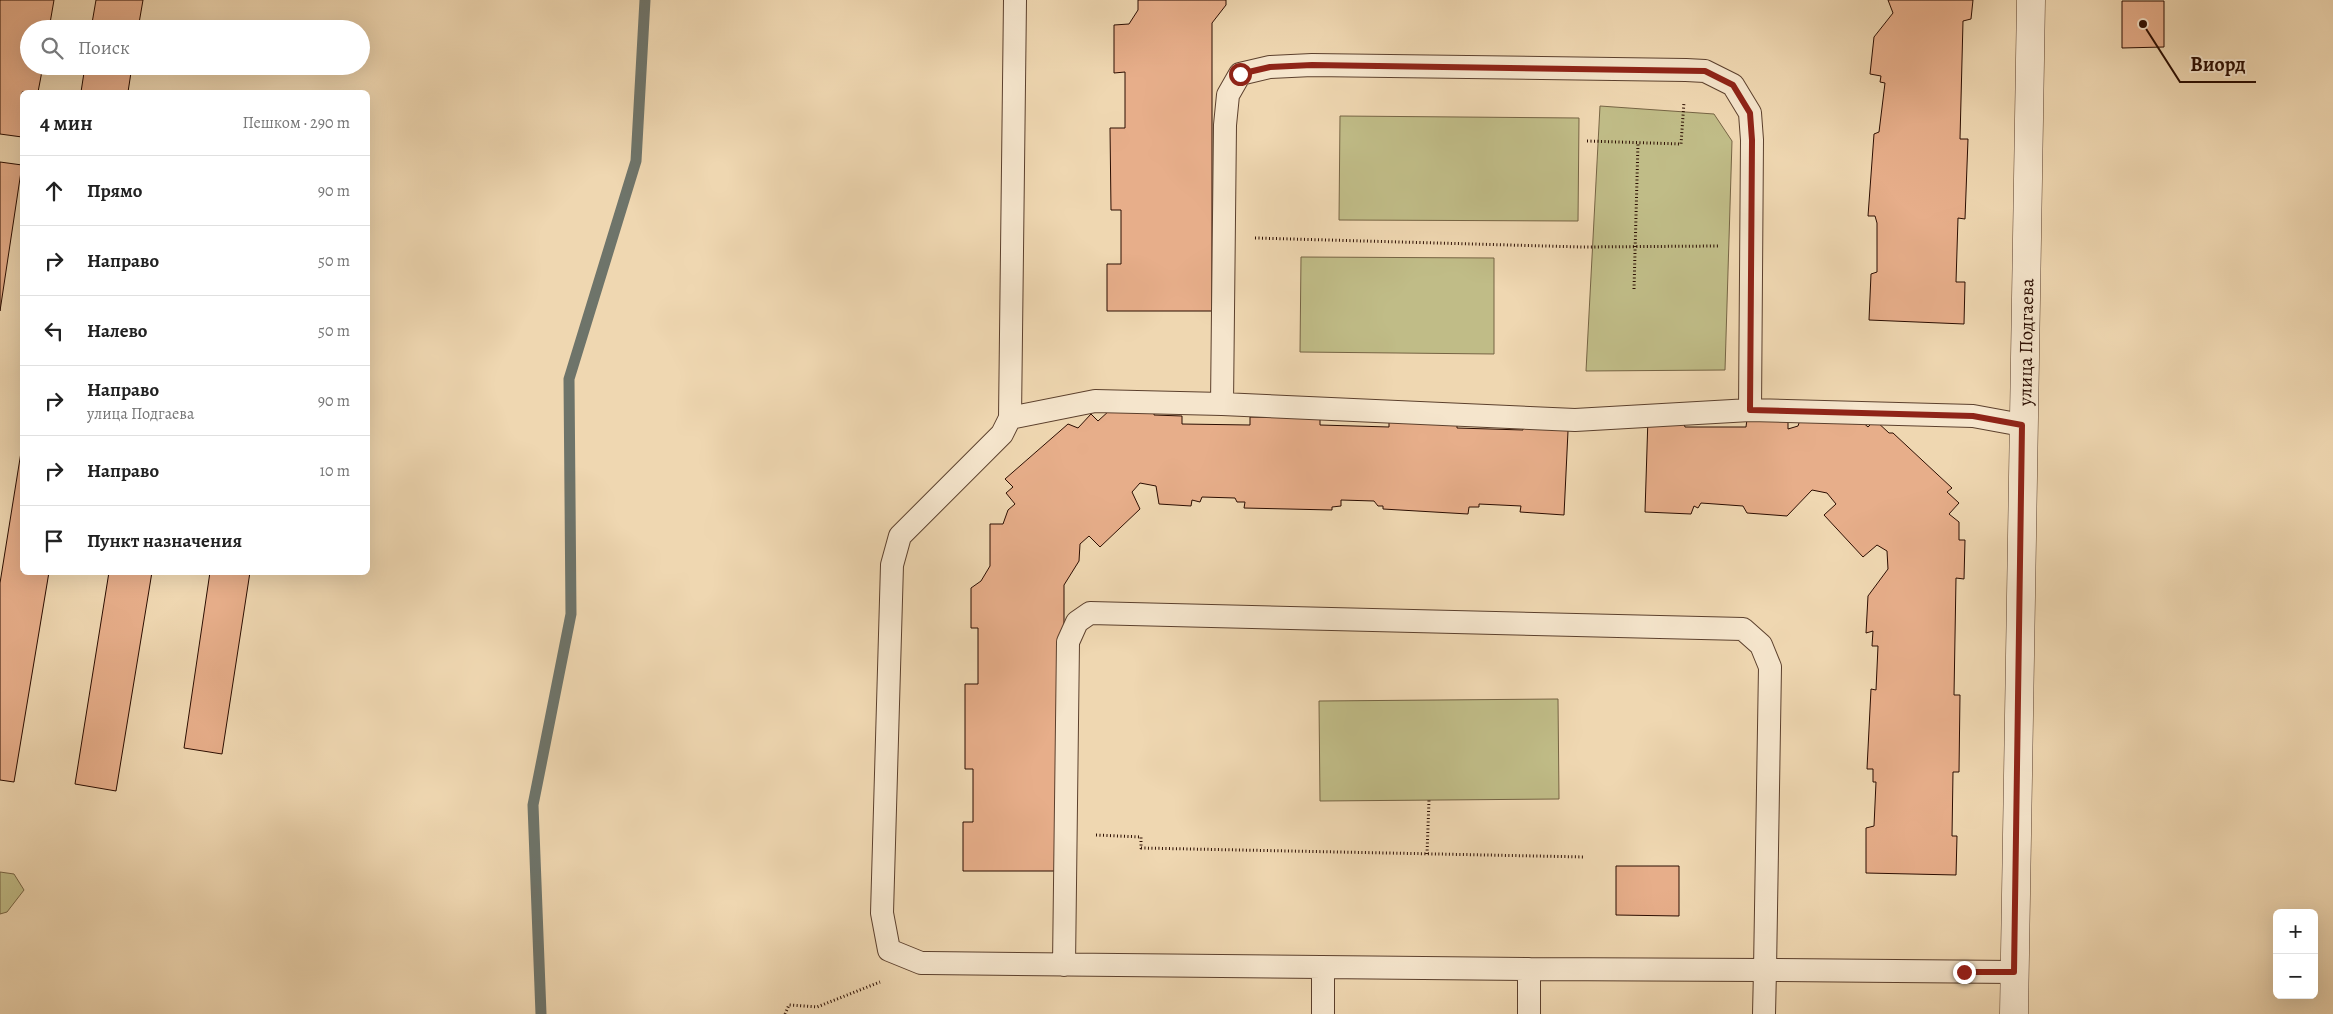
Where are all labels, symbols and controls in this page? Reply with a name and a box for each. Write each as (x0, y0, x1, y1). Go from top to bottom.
search box (20, 20, 370, 75)
icon: search (38, 34, 66, 62)
text: Поиск (78, 35, 130, 61)
callout: Виорд (2180, 47, 2256, 82)
text: Виорд (2190, 51, 2246, 78)
route start (1229, 63, 1252, 86)
text: 4 мин (40, 109, 93, 137)
text: Пешком · 290 m (242, 112, 350, 134)
icon: ahead (40, 177, 68, 205)
text: Прямо (87, 178, 142, 204)
text: 90 m (318, 180, 350, 202)
icon: right (40, 247, 68, 275)
text: Направо (87, 248, 159, 274)
text: 50 m (318, 250, 350, 272)
street label: улица Подгаева (2012, 278, 2040, 407)
icon: left (40, 317, 68, 345)
text: Налево (87, 318, 147, 344)
text: 50 m (318, 320, 350, 342)
text: Направо (87, 377, 159, 403)
icon: right (40, 387, 68, 415)
text: 90 m (318, 390, 350, 412)
text: улица Подгаева (87, 403, 194, 425)
icon: right (40, 457, 68, 485)
text: Направо (87, 458, 159, 484)
text: 10 m (320, 460, 350, 482)
icon: arrive (40, 527, 68, 555)
text: Пункт назначения (87, 528, 242, 554)
map controls (2273, 909, 2318, 999)
button: + (2273, 909, 2318, 954)
button: − (2273, 954, 2318, 999)
route end (1953, 961, 1976, 984)

